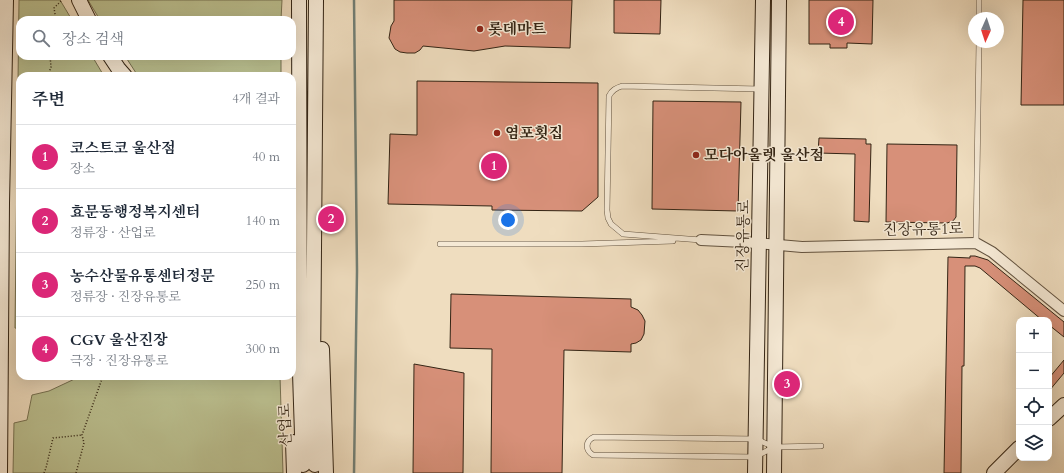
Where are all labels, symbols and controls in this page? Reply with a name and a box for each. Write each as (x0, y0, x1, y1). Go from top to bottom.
pin: 4 (828, 7, 854, 37)
north arrow (968, 12, 1004, 48)
search box (16, 16, 296, 60)
place label: 롯데마트 (488, 19, 546, 39)
marker: 롯데마트 (475, 24, 485, 34)
icon: search (30, 27, 52, 49)
text: 장소 검색 (62, 29, 124, 49)
text: 주변 (32, 88, 65, 111)
text: 4개 결과 (232, 90, 280, 108)
place label: 염포횟집 (505, 123, 563, 143)
marker: 염포횟집 (492, 128, 502, 138)
text: 코스트코 울산점 (70, 138, 175, 158)
place label: 모다아울렛 울산점 (704, 145, 824, 165)
text: 1 (42, 148, 48, 166)
text: 40 m (252, 148, 280, 166)
marker: 모다아울렛 울산점 (691, 150, 701, 160)
pin: 1 (481, 151, 507, 181)
text: 장소 (70, 160, 95, 178)
street label: 진장유통로 (732, 199, 754, 272)
text: 효문동행정복지센터 (70, 202, 200, 222)
pin: 2 (318, 204, 344, 234)
your location (498, 210, 518, 230)
text: 2 (42, 212, 48, 230)
text: 140 m (246, 212, 280, 230)
street label: 진장유통1로 (883, 218, 964, 240)
text: 정류장 · 산업로 (70, 224, 156, 242)
text: 농수산물유통센터정문 (70, 266, 215, 286)
text: 3 (42, 276, 48, 294)
text: 250 m (246, 276, 280, 294)
text: 정류장 · 진장유통로 (70, 288, 181, 306)
map controls (1016, 317, 1052, 461)
button: + (1016, 317, 1052, 353)
text: CGV 울산진장 (70, 330, 168, 350)
text: 4 (42, 340, 48, 358)
text: 300 m (246, 340, 280, 358)
text: 극장 · 진장유통로 (70, 352, 168, 370)
button: − (1016, 353, 1052, 389)
pin: 3 (774, 369, 800, 399)
button: locate (1016, 389, 1052, 425)
street label: 산업로 (274, 402, 296, 447)
button: layers (1016, 425, 1052, 461)

